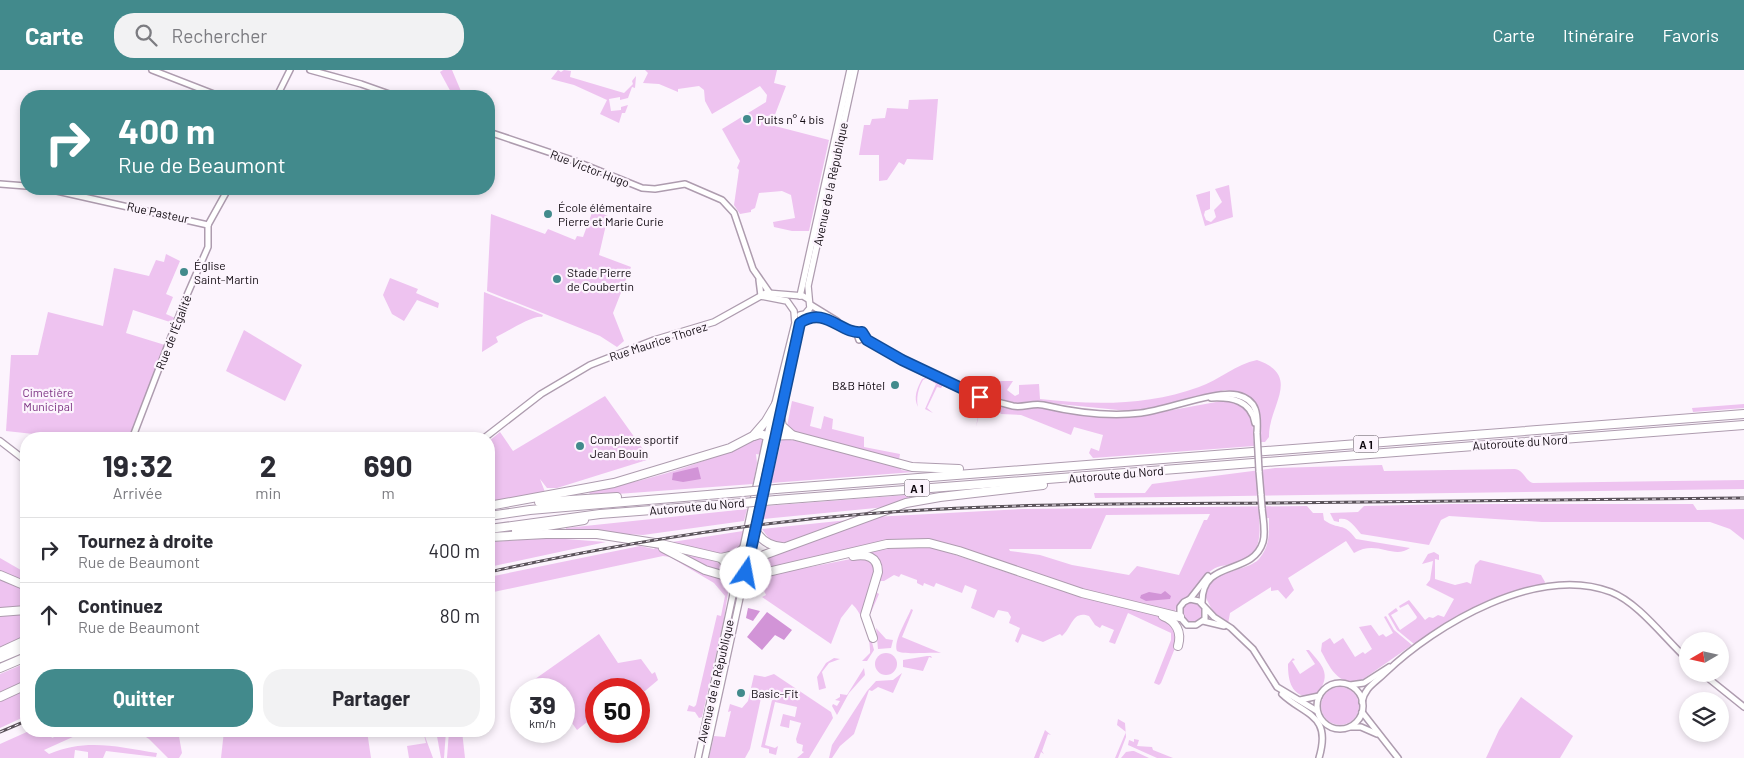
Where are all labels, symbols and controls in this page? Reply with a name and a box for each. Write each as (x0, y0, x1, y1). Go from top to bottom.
search box (114, 13, 464, 58)
text: Carte (25, 21, 84, 50)
icon: search (132, 21, 160, 49)
text: Rechercher (172, 24, 267, 47)
text: Carte (1492, 24, 1535, 46)
text: Itinéraire (1563, 24, 1634, 46)
text: Favoris (1662, 24, 1719, 46)
text: 400 m (118, 109, 215, 151)
icon: right (35, 110, 100, 175)
place label: Puits n° 4 bis (757, 112, 824, 126)
marker: Puits n° 4 bis (741, 113, 753, 125)
street label: Avenue de la République (810, 121, 850, 247)
street label: Rue Victor Hugo (548, 146, 632, 190)
text: Rue de Beaumont (118, 151, 286, 177)
street label: Rue Pasteur (126, 199, 191, 226)
place label: École élémentaire Pierre et Marie Curie (558, 200, 664, 228)
marker: École élémentaire Pierre et Marie Curie (542, 208, 554, 220)
place label: Église Saint-Martin (194, 258, 259, 286)
place label: Stade Pierre de Coubertin (567, 265, 634, 293)
marker: Église Saint-Martin (178, 266, 190, 278)
marker: Stade Pierre de Coubertin (551, 273, 563, 285)
street label: Rue de l'Égalité (152, 293, 194, 371)
street label: Rue Maurice Thorez (607, 319, 709, 363)
pin (959, 376, 1001, 418)
place label: B&B Hôtel (832, 378, 885, 392)
marker: B&B Hôtel (889, 379, 901, 391)
icon: arrive (966, 383, 994, 411)
park label: Cimetière Municipal (22, 385, 74, 413)
place label: Complexe sportif Jean Bouin (590, 432, 679, 460)
street label: Autoroute du Nord (1472, 432, 1568, 452)
road number: A 1 (1354, 436, 1378, 452)
marker: Complexe sportif Jean Bouin (574, 440, 586, 452)
text: 19:32 (102, 447, 173, 483)
text: 2 (260, 447, 277, 483)
text: 690 (364, 447, 413, 483)
street label: Autoroute du Nord (1068, 463, 1164, 485)
road number: A 1 (904, 479, 930, 496)
text: Arrivée (113, 483, 163, 502)
text: min (255, 483, 281, 502)
text: m (381, 483, 395, 502)
street label: Autoroute du Nord (649, 495, 745, 517)
text: Tournez à droite (78, 529, 214, 552)
icon: right (35, 536, 63, 564)
text: 400 m (429, 539, 480, 562)
position arrow (719, 546, 771, 598)
text: Rue de Beaumont (78, 552, 200, 571)
text: Continuez (78, 594, 162, 617)
icon: ahead (35, 601, 63, 629)
text: 80 m (440, 604, 480, 627)
text: Rue de Beaumont (78, 617, 200, 636)
street label: Avenue de la République (694, 618, 736, 744)
north arrow (1679, 632, 1729, 682)
map controls (1679, 632, 1729, 742)
button: Quitter (35, 669, 253, 727)
button: Partager (263, 669, 480, 727)
speed limit sign: 50 (585, 678, 650, 743)
place label: Basic-Fit (751, 686, 799, 700)
marker: Basic-Fit (735, 687, 747, 699)
text: 39 (529, 689, 556, 719)
button: layers (1679, 692, 1729, 742)
text: km/h (529, 716, 556, 730)

